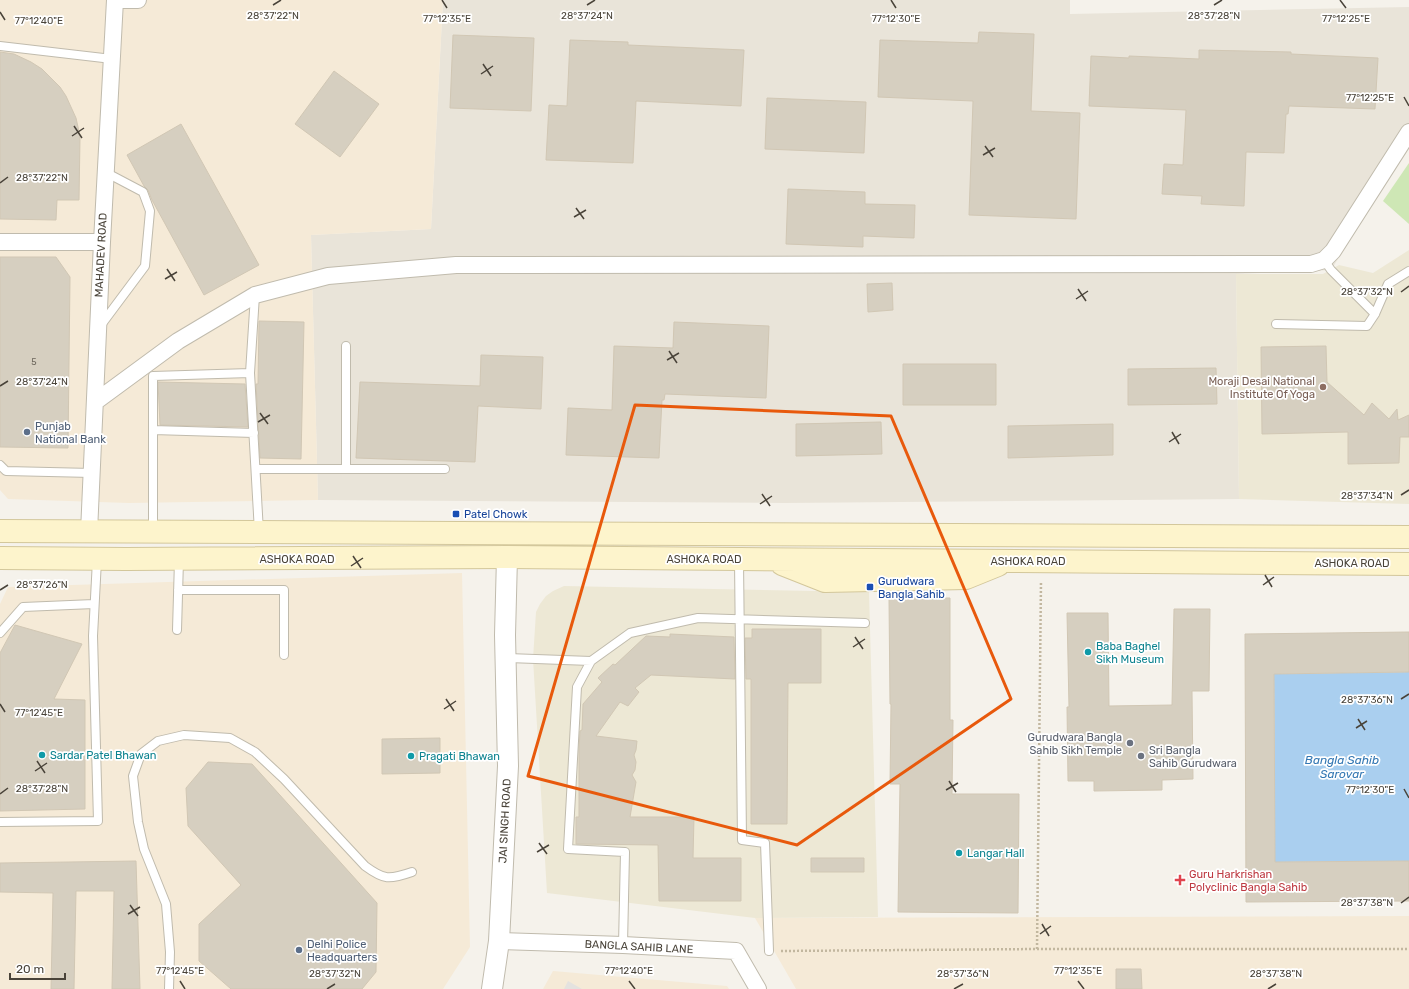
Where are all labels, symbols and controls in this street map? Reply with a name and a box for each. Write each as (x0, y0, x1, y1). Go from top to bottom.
text: 28°37'22"N (247, 10, 299, 22)
text: 28°37'24"N (561, 10, 613, 22)
text: 28°37'28"N (1188, 10, 1240, 22)
text: 77°12'35"E (423, 13, 471, 25)
text: 77°12'30"E (872, 13, 920, 25)
text: 77°12'25"E (1322, 13, 1370, 25)
text: 77°12'40"E (15, 15, 63, 27)
text: 77°12'25"E (1346, 92, 1394, 104)
text: 28°37'22"N (16, 172, 68, 184)
street label: MAHADEV ROAD (92, 212, 110, 298)
text: 28°37'32"N (1341, 286, 1393, 298)
house number: 5 (31, 357, 37, 367)
place label: Moraji Desai National Institute Of Yoga (1208, 375, 1315, 401)
text: 28°37'24"N (16, 376, 68, 388)
marker: Moraji Desai National Institute Of Yoga (1318, 382, 1328, 392)
place label: Punjab National Bank (35, 420, 106, 446)
marker: Punjab National Bank (22, 427, 32, 437)
text: 28°37'34"N (1341, 490, 1393, 502)
place label: Patel Chowk (464, 508, 528, 521)
marker: Patel Chowk (451, 509, 461, 519)
street label: ASHOKA ROAD (259, 553, 335, 566)
street label: ASHOKA ROAD (666, 553, 742, 566)
street label: ASHOKA ROAD (990, 555, 1066, 568)
street label: ASHOKA ROAD (1314, 557, 1390, 570)
place label: Gurudwara Bangla Sahib (878, 575, 945, 601)
text: 28°37'26"N (16, 579, 68, 591)
marker: Gurudwara Bangla Sahib (865, 582, 875, 592)
place label: Baba Baghel Sikh Museum (1096, 640, 1164, 666)
marker: Baba Baghel Sikh Museum (1083, 647, 1093, 657)
text: 28°37'36"N (1341, 694, 1393, 706)
text: 77°12'45"E (15, 707, 63, 719)
place label: Gurudwara Bangla Sahib Sikh Temple (1028, 731, 1122, 757)
marker: Gurudwara Bangla Sahib Sikh Temple (1125, 738, 1135, 748)
place label: Sri Bangla Sahib Gurudwara (1149, 744, 1237, 770)
place label: Sardar Patel Bhawan (50, 749, 157, 762)
marker: Sardar Patel Bhawan (37, 750, 47, 760)
place label: Pragati Bhawan (419, 750, 500, 763)
marker: Pragati Bhawan (406, 751, 416, 761)
marker: Sri Bangla Sahib Gurudwara (1136, 751, 1146, 761)
water label: Bangla Sahib Sarovar (1305, 753, 1379, 781)
street label: JAI SINGH ROAD (496, 778, 514, 864)
text: 28°37'28"N (16, 783, 68, 795)
text: 77°12'30"E (1346, 784, 1394, 796)
place label: Langar Hall (967, 847, 1024, 860)
marker: Langar Hall (954, 848, 964, 858)
place label: Guru Harkrishan Polyclinic Bangla Sahib (1189, 868, 1307, 894)
marker: Guru Harkrishan Polyclinic Bangla Sahib (1174, 874, 1186, 886)
text: 28°37'38"N (1341, 897, 1393, 909)
place label: Delhi Police Headquarters (307, 938, 378, 964)
street label: BANGLA SAHIB LANE (584, 938, 694, 956)
marker: Delhi Police Headquarters (294, 945, 304, 955)
scale bar (10, 955, 65, 981)
text: 20 m (16, 962, 44, 976)
text: 77°12'45"E (156, 965, 204, 977)
text: 77°12'40"E (605, 965, 653, 977)
text: 77°12'35"E (1054, 965, 1102, 977)
text: 28°37'32"N (309, 968, 361, 980)
text: 28°37'36"N (937, 968, 989, 980)
text: 28°37'38"N (1250, 968, 1302, 980)

